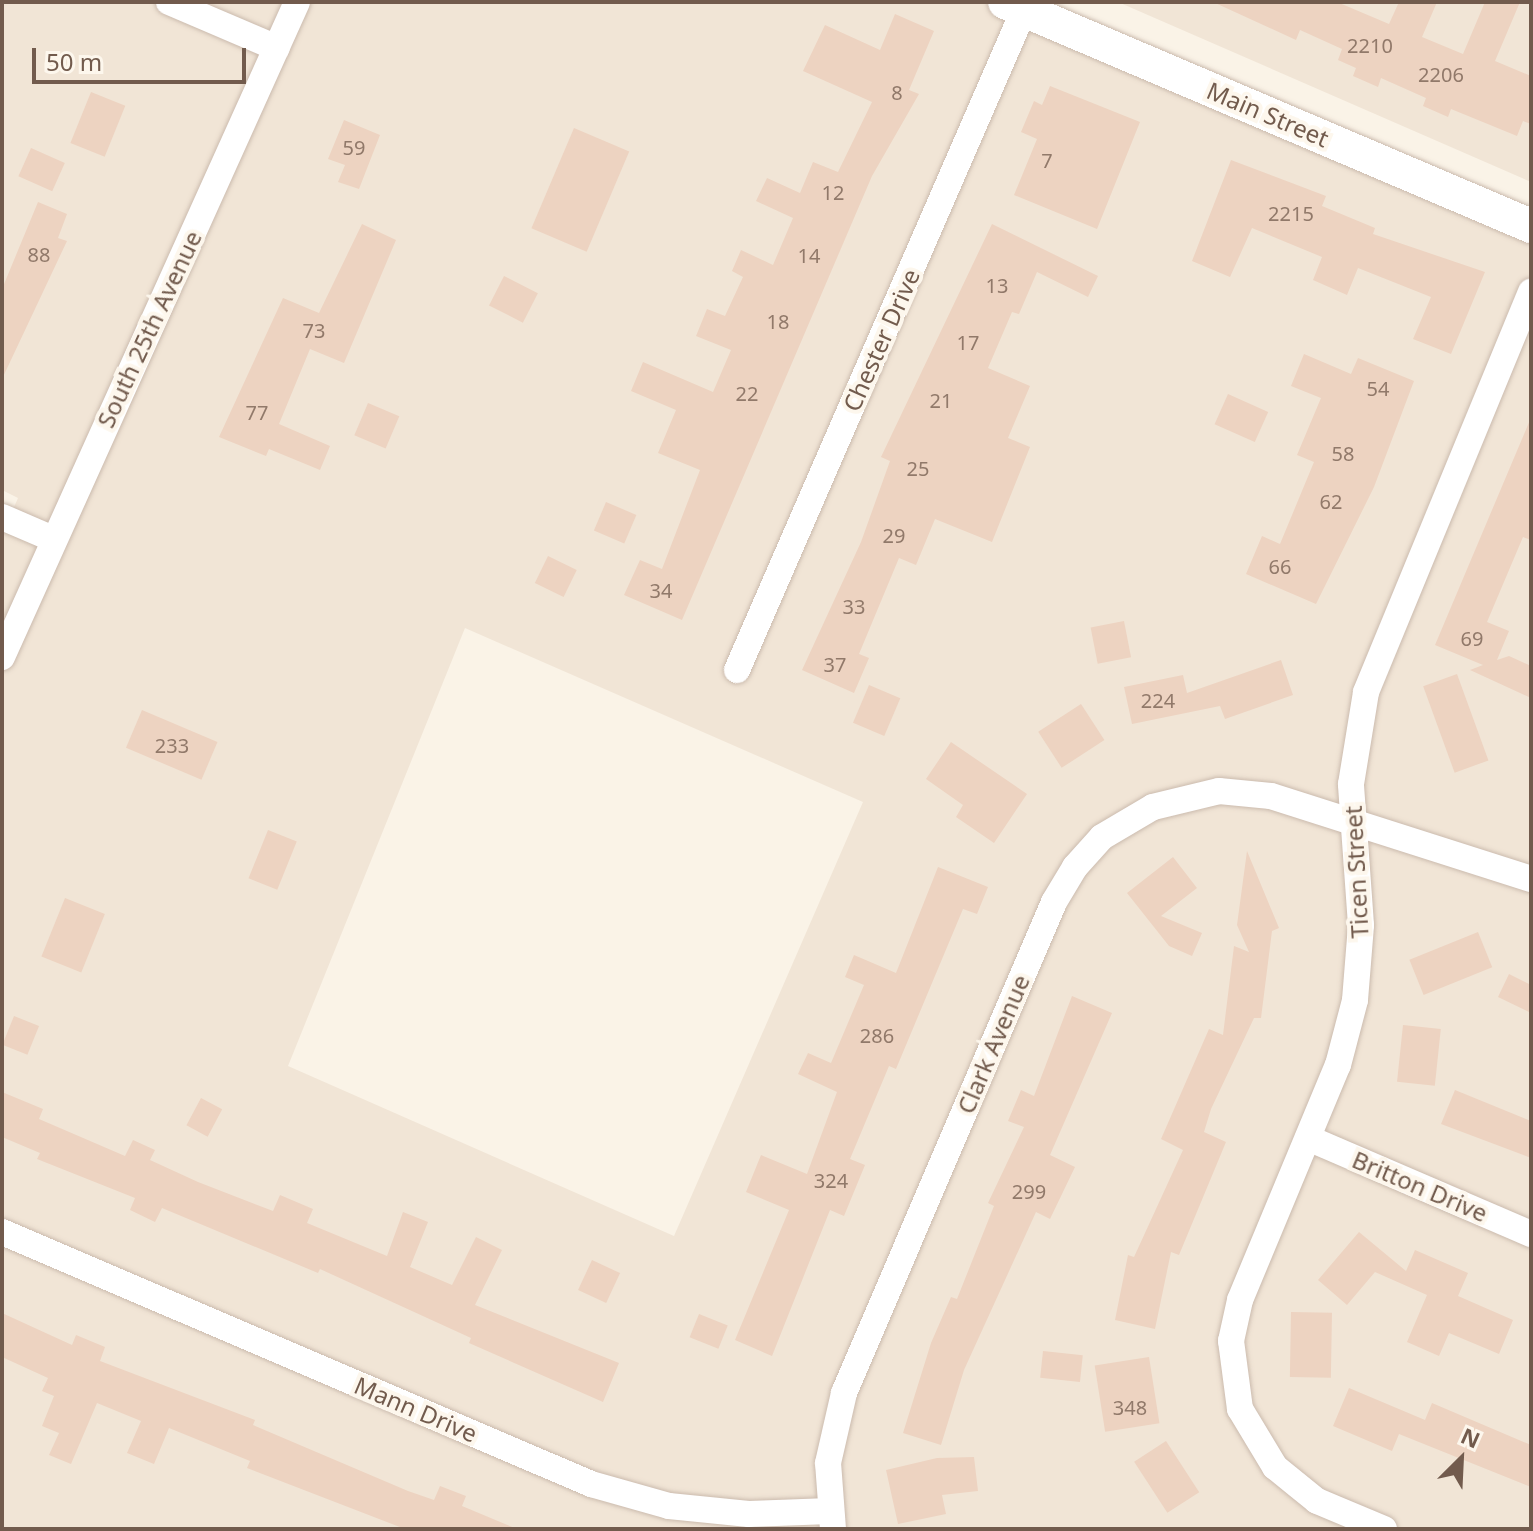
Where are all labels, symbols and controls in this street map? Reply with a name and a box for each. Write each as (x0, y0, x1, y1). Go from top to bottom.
scale bar (36, 32, 250, 82)
house number: 2210 (1347, 33, 1393, 57)
text: 50 m (46, 45, 102, 78)
house number: 2206 (1418, 62, 1464, 86)
street label: Main Street (1203, 75, 1333, 153)
house number: 8 (891, 80, 903, 104)
house number: 59 (343, 135, 365, 159)
house number: 7 (1041, 148, 1053, 172)
house number: 12 (822, 180, 844, 204)
house number: 2215 (1268, 201, 1314, 225)
street label: South 25th Avenue (91, 226, 207, 432)
house number: 88 (28, 242, 50, 266)
house number: 14 (798, 243, 820, 267)
street label: Chester Drive (837, 264, 925, 416)
house number: 13 (986, 273, 1008, 297)
house number: 18 (767, 309, 789, 333)
house number: 73 (303, 318, 325, 342)
house number: 17 (957, 330, 979, 354)
house number: 54 (1367, 376, 1389, 400)
house number: 22 (736, 381, 758, 405)
house number: 21 (930, 388, 952, 412)
house number: 77 (246, 400, 268, 424)
house number: 58 (1332, 441, 1354, 465)
house number: 25 (907, 456, 929, 480)
house number: 62 (1320, 489, 1342, 513)
house number: 29 (883, 523, 905, 547)
house number: 66 (1269, 554, 1291, 578)
house number: 34 (650, 578, 672, 602)
house number: 33 (843, 594, 865, 618)
house number: 69 (1461, 626, 1483, 650)
house number: 37 (824, 652, 846, 676)
house number: 224 (1141, 688, 1175, 712)
house number: 233 (155, 733, 189, 757)
street label: Ticen Street (1338, 805, 1374, 939)
street label: Clark Avenue (951, 970, 1035, 1118)
house number: 286 (860, 1023, 894, 1047)
street label: Britton Drive (1348, 1145, 1492, 1227)
house number: 324 (814, 1168, 848, 1192)
house number: 299 (1012, 1179, 1046, 1203)
street label: Mann Drive (350, 1370, 482, 1448)
house number: 348 (1113, 1395, 1147, 1419)
north arrow (1421, 1419, 1501, 1499)
text: N (1456, 1420, 1485, 1454)

